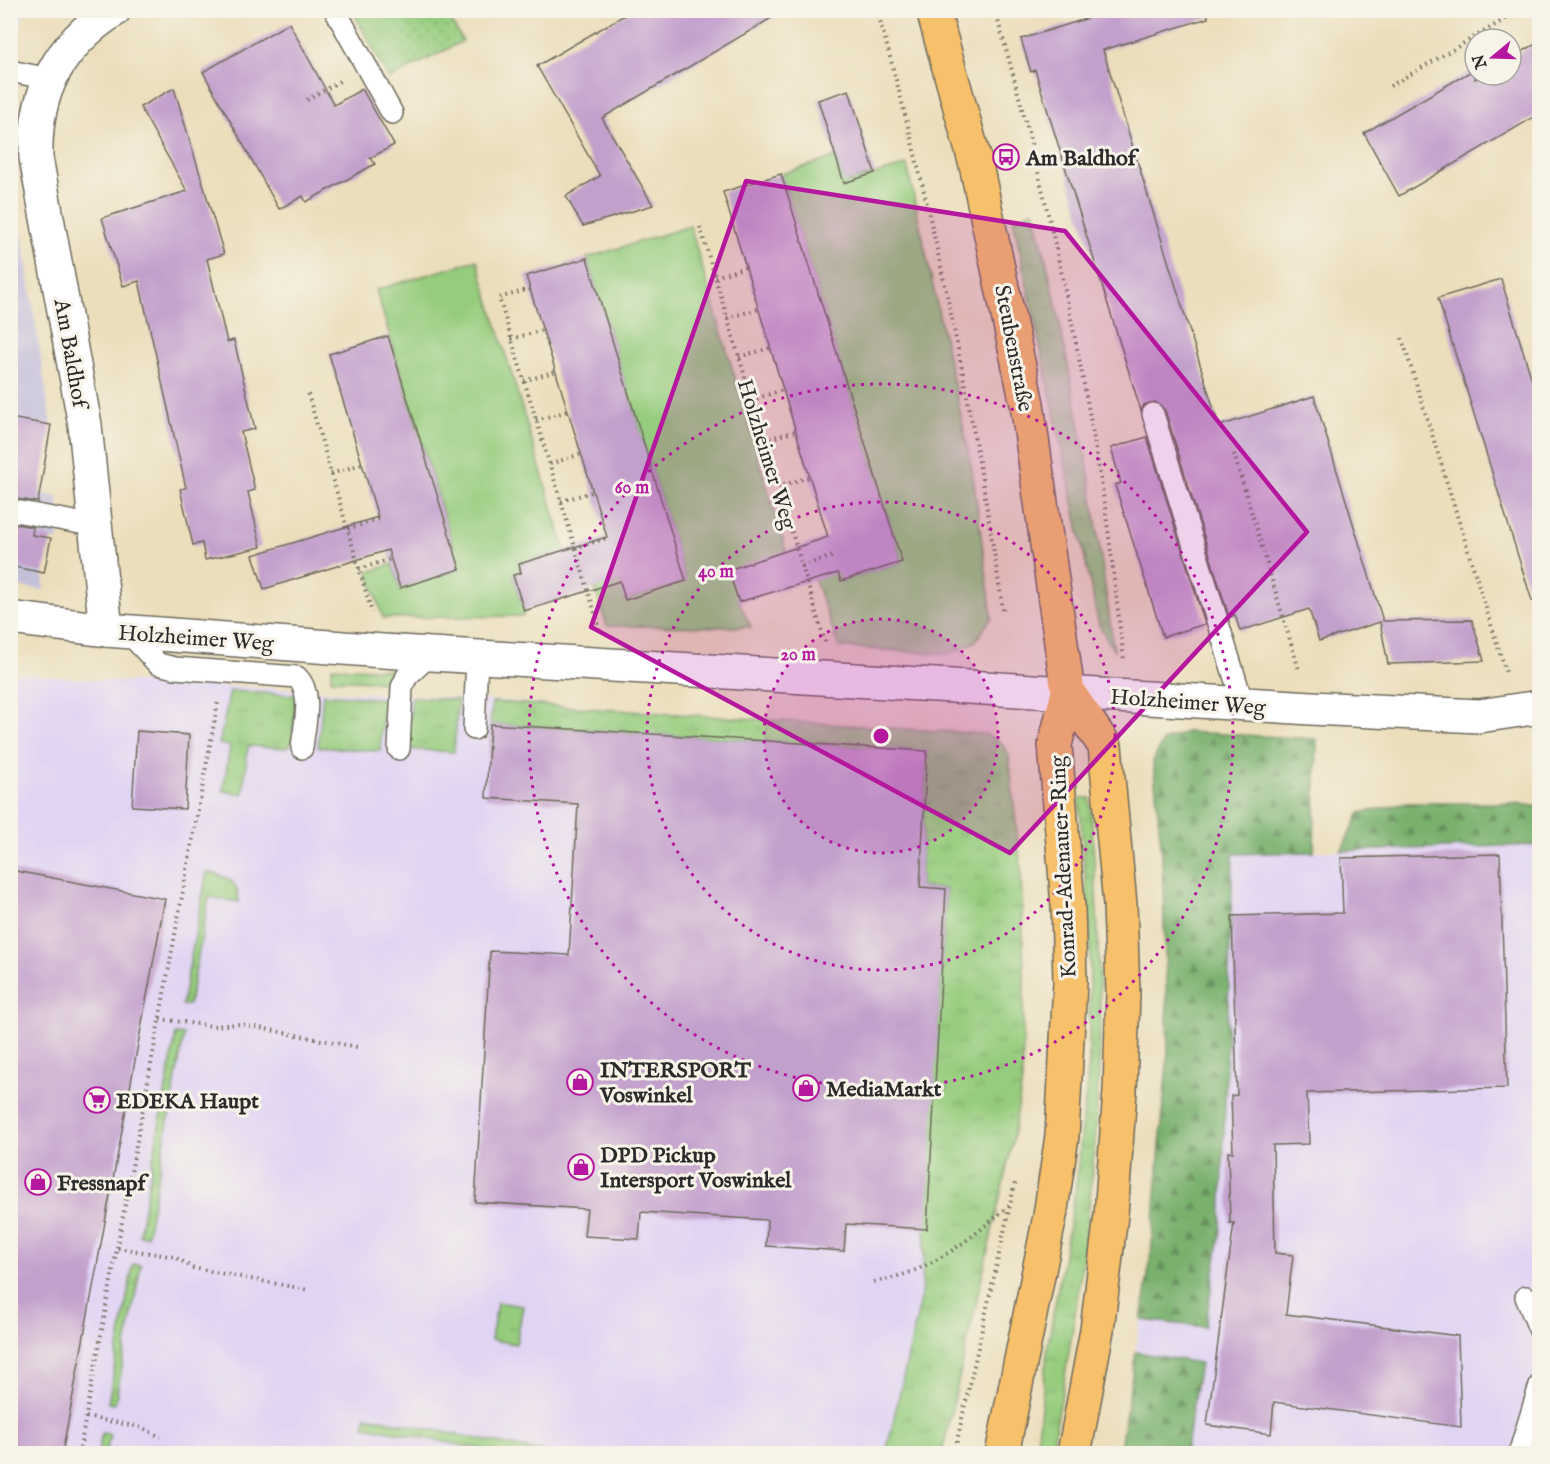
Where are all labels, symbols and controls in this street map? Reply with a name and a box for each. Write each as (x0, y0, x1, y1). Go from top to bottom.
north arrow (1463, 27, 1523, 87)
text: N (1469, 51, 1493, 72)
bus stop icon: Am Baldhof (991, 142, 1021, 172)
place label: Am Baldhof (1025, 145, 1140, 173)
street label: Steubenstraße (987, 283, 1039, 414)
street label: Am Baldhof (47, 296, 94, 414)
street label: Holzheimer Weg (730, 376, 803, 534)
text: 60 m (615, 477, 649, 500)
text: 40 m (698, 561, 734, 584)
street label: Holzheimer Weg (117, 620, 276, 658)
text: 20 m (780, 644, 816, 667)
street label: Holzheimer Weg (1109, 684, 1268, 722)
centre of rings (871, 726, 891, 746)
street label: Konrad-Adenauer-Ring (1044, 754, 1084, 979)
place label: INTERSPORT Voswinkel (599, 1057, 752, 1110)
shop icon: INTERSPORT Voswinkel (565, 1067, 595, 1097)
shop icon: MediaMarkt (791, 1073, 821, 1103)
place label: MediaMarkt (826, 1076, 942, 1104)
supermarket icon: EDEKA Haupt (82, 1085, 112, 1115)
place label: EDEKA Haupt (116, 1088, 259, 1116)
place label: DPD Pickup Intersport Voswinkel (600, 1142, 792, 1195)
shop icon: DPD Pickup Intersport Voswinkel (566, 1152, 596, 1182)
shop icon: Fressnapf (23, 1167, 53, 1197)
place label: Fressnapf (57, 1170, 149, 1198)

